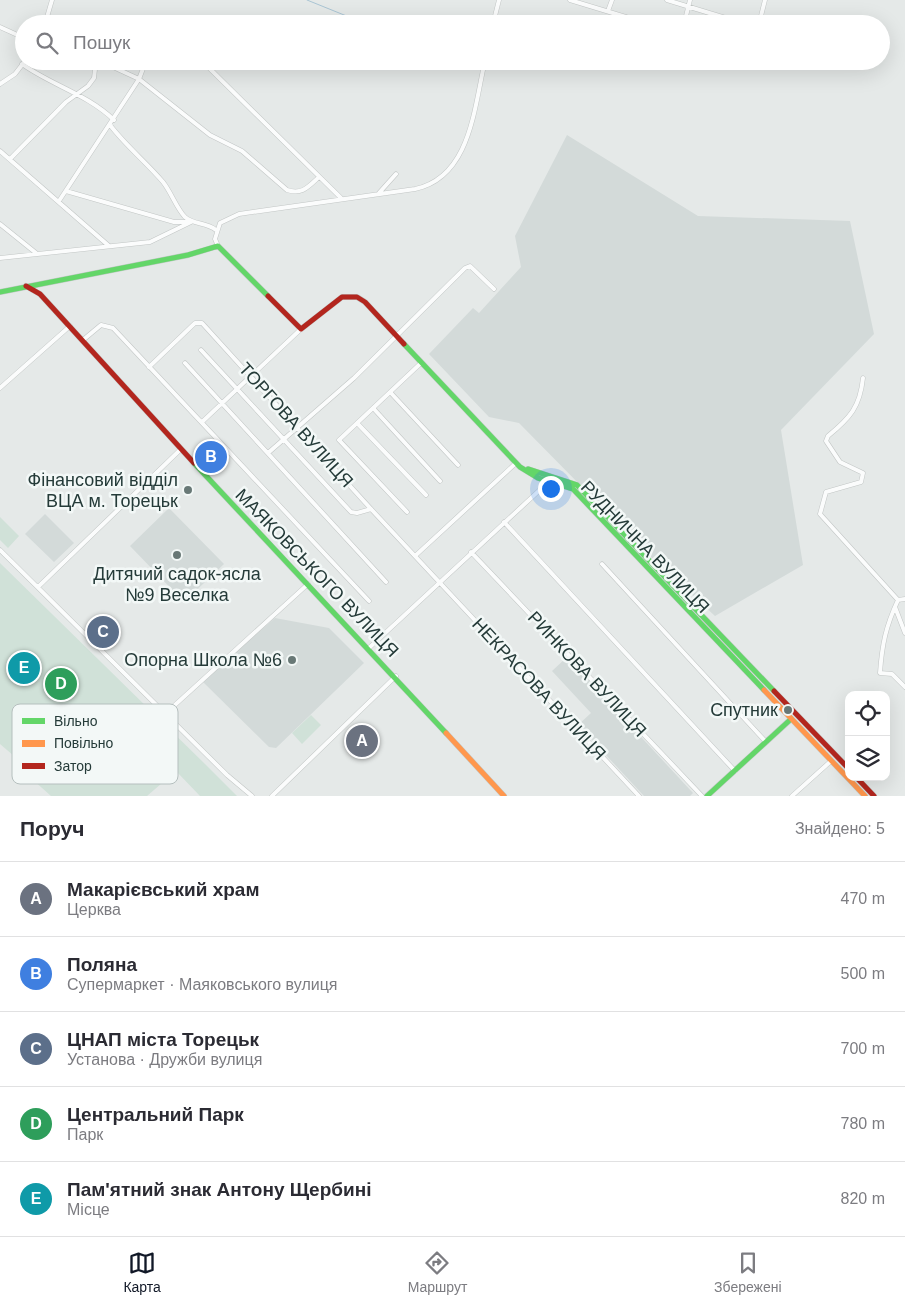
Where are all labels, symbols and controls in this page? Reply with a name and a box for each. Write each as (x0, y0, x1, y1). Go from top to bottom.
search box (15, 15, 890, 70)
icon: search (33, 29, 61, 57)
text: Пошук (73, 32, 130, 53)
street label: ТОРГОВА ВУЛИЦЯ (235, 359, 357, 491)
pin: B (195, 438, 227, 476)
place label: Фінансовий відділ ВЦА м. Торецьк (27, 470, 178, 511)
your location (538, 476, 564, 502)
street label: РУДНИЧНА ВУЛИЦЯ (577, 477, 713, 617)
marker: Фінансовий відділ ВЦА м. Торецьк (182, 484, 194, 496)
street label: МАЯКОВСЬКОГО ВУЛИЦЯ (231, 485, 403, 661)
marker: Дитячий садок-ясла №9 Веселка (171, 549, 183, 561)
place label: Дитячий садок-ясла №9 Веселка (93, 564, 262, 605)
street label: РИНКОВА ВУЛИЦЯ (524, 607, 650, 741)
pin: C (87, 613, 119, 651)
street label: НЕКРАСОВА ВУЛИЦЯ (468, 614, 610, 764)
pin: E (8, 649, 40, 687)
place label: Опорна Школа №6 (124, 650, 282, 670)
marker: Опорна Школа №6 (286, 654, 298, 666)
pin: D (45, 665, 77, 703)
map controls (845, 691, 890, 781)
button: locate (845, 691, 890, 736)
place label: Спутник (710, 700, 778, 720)
legend (12, 704, 178, 784)
marker: Спутник (782, 704, 794, 716)
text: Вільно (54, 713, 98, 729)
pin: A (346, 722, 378, 760)
text: Повільно (54, 735, 114, 751)
button: layers (845, 736, 890, 781)
text: Затор (54, 758, 92, 774)
text: Поруч (20, 817, 84, 840)
text: Знайдено: 5 (795, 820, 885, 837)
text: Макарієвський храм (67, 879, 259, 900)
text: A (30, 890, 42, 907)
text: 470 m (841, 890, 885, 907)
text: Церква (67, 901, 121, 918)
text: Поляна (67, 954, 137, 975)
text: B (30, 965, 42, 982)
text: 500 m (841, 965, 885, 982)
text: Супермаркет · Маяковського вулиця (67, 976, 338, 993)
text: ЦНАП міста Торецьк (67, 1029, 259, 1050)
text: C (30, 1040, 42, 1057)
text: 700 m (841, 1040, 885, 1057)
text: Установа · Дружби вулиця (67, 1051, 262, 1068)
text: Центральний Парк (67, 1104, 244, 1125)
text: D (30, 1115, 42, 1132)
text: 780 m (841, 1115, 885, 1132)
text: Парк (67, 1126, 103, 1143)
text: Пам'ятний знак Антону Щербині (67, 1179, 371, 1200)
text: E (31, 1190, 41, 1207)
text: 820 m (841, 1190, 885, 1207)
text: Місце (67, 1201, 110, 1218)
tab: Карта (123, 1249, 161, 1295)
tab: Маршрут (408, 1249, 467, 1295)
tab: Збережені (714, 1249, 782, 1295)

